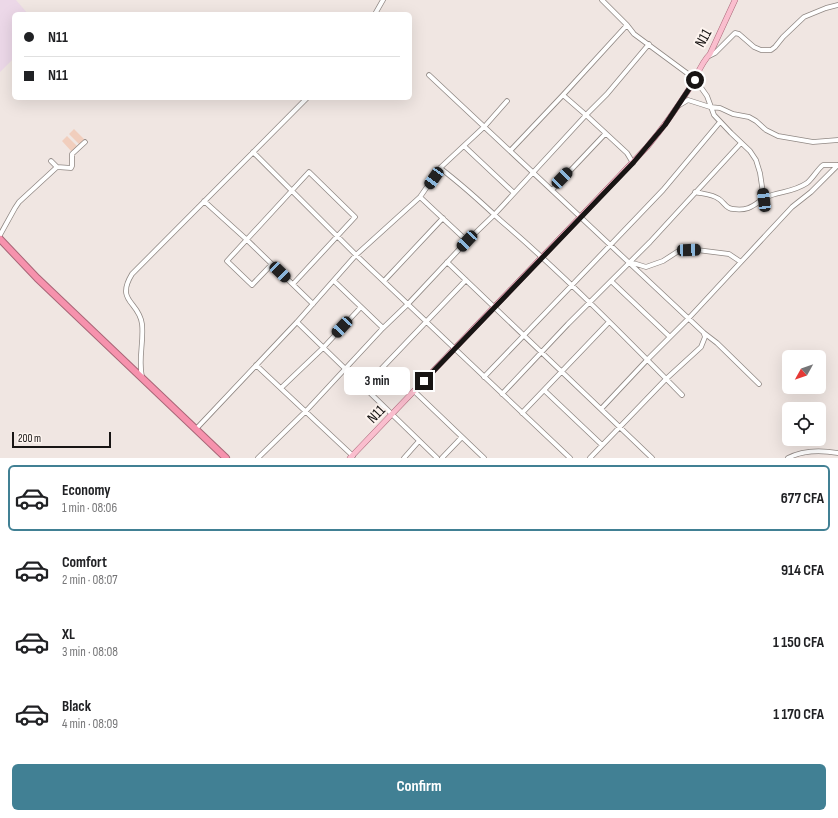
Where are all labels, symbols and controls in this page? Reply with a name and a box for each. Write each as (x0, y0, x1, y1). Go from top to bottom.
street label: N11 (691, 25, 717, 51)
text: N11 (48, 28, 68, 47)
text: N11 (48, 66, 68, 85)
route start (686, 71, 704, 89)
car (422, 165, 446, 191)
car (549, 165, 575, 191)
car (757, 187, 771, 213)
car (454, 228, 480, 254)
car (677, 244, 701, 256)
car (267, 259, 293, 285)
car (329, 314, 355, 340)
north arrow (782, 350, 826, 394)
map controls (782, 350, 826, 446)
callout: 3 min (344, 367, 410, 395)
route end (415, 372, 433, 390)
text: 3 min (365, 373, 389, 389)
street label: N11 (363, 401, 390, 427)
button: locate (782, 402, 826, 446)
scale bar (12, 430, 111, 449)
text: 200 m (18, 432, 41, 445)
icon: car (14, 480, 50, 516)
text: Economy (62, 481, 111, 500)
text: 677 CFA (781, 489, 824, 508)
text: 1 min · 08:06 (62, 500, 117, 516)
icon: car (14, 552, 50, 588)
text: Comfort (62, 553, 107, 572)
text: 914 CFA (781, 561, 824, 580)
text: 2 min · 08:07 (62, 572, 117, 588)
icon: car (14, 624, 50, 660)
text: XL (62, 625, 75, 644)
text: 1 150 CFA (773, 633, 824, 652)
text: 3 min · 08:08 (62, 644, 118, 660)
icon: car (14, 696, 50, 732)
text: Black (62, 697, 91, 716)
text: 1 170 CFA (773, 705, 824, 724)
text: 4 min · 08:09 (62, 716, 118, 732)
button: Confirm (12, 764, 826, 810)

